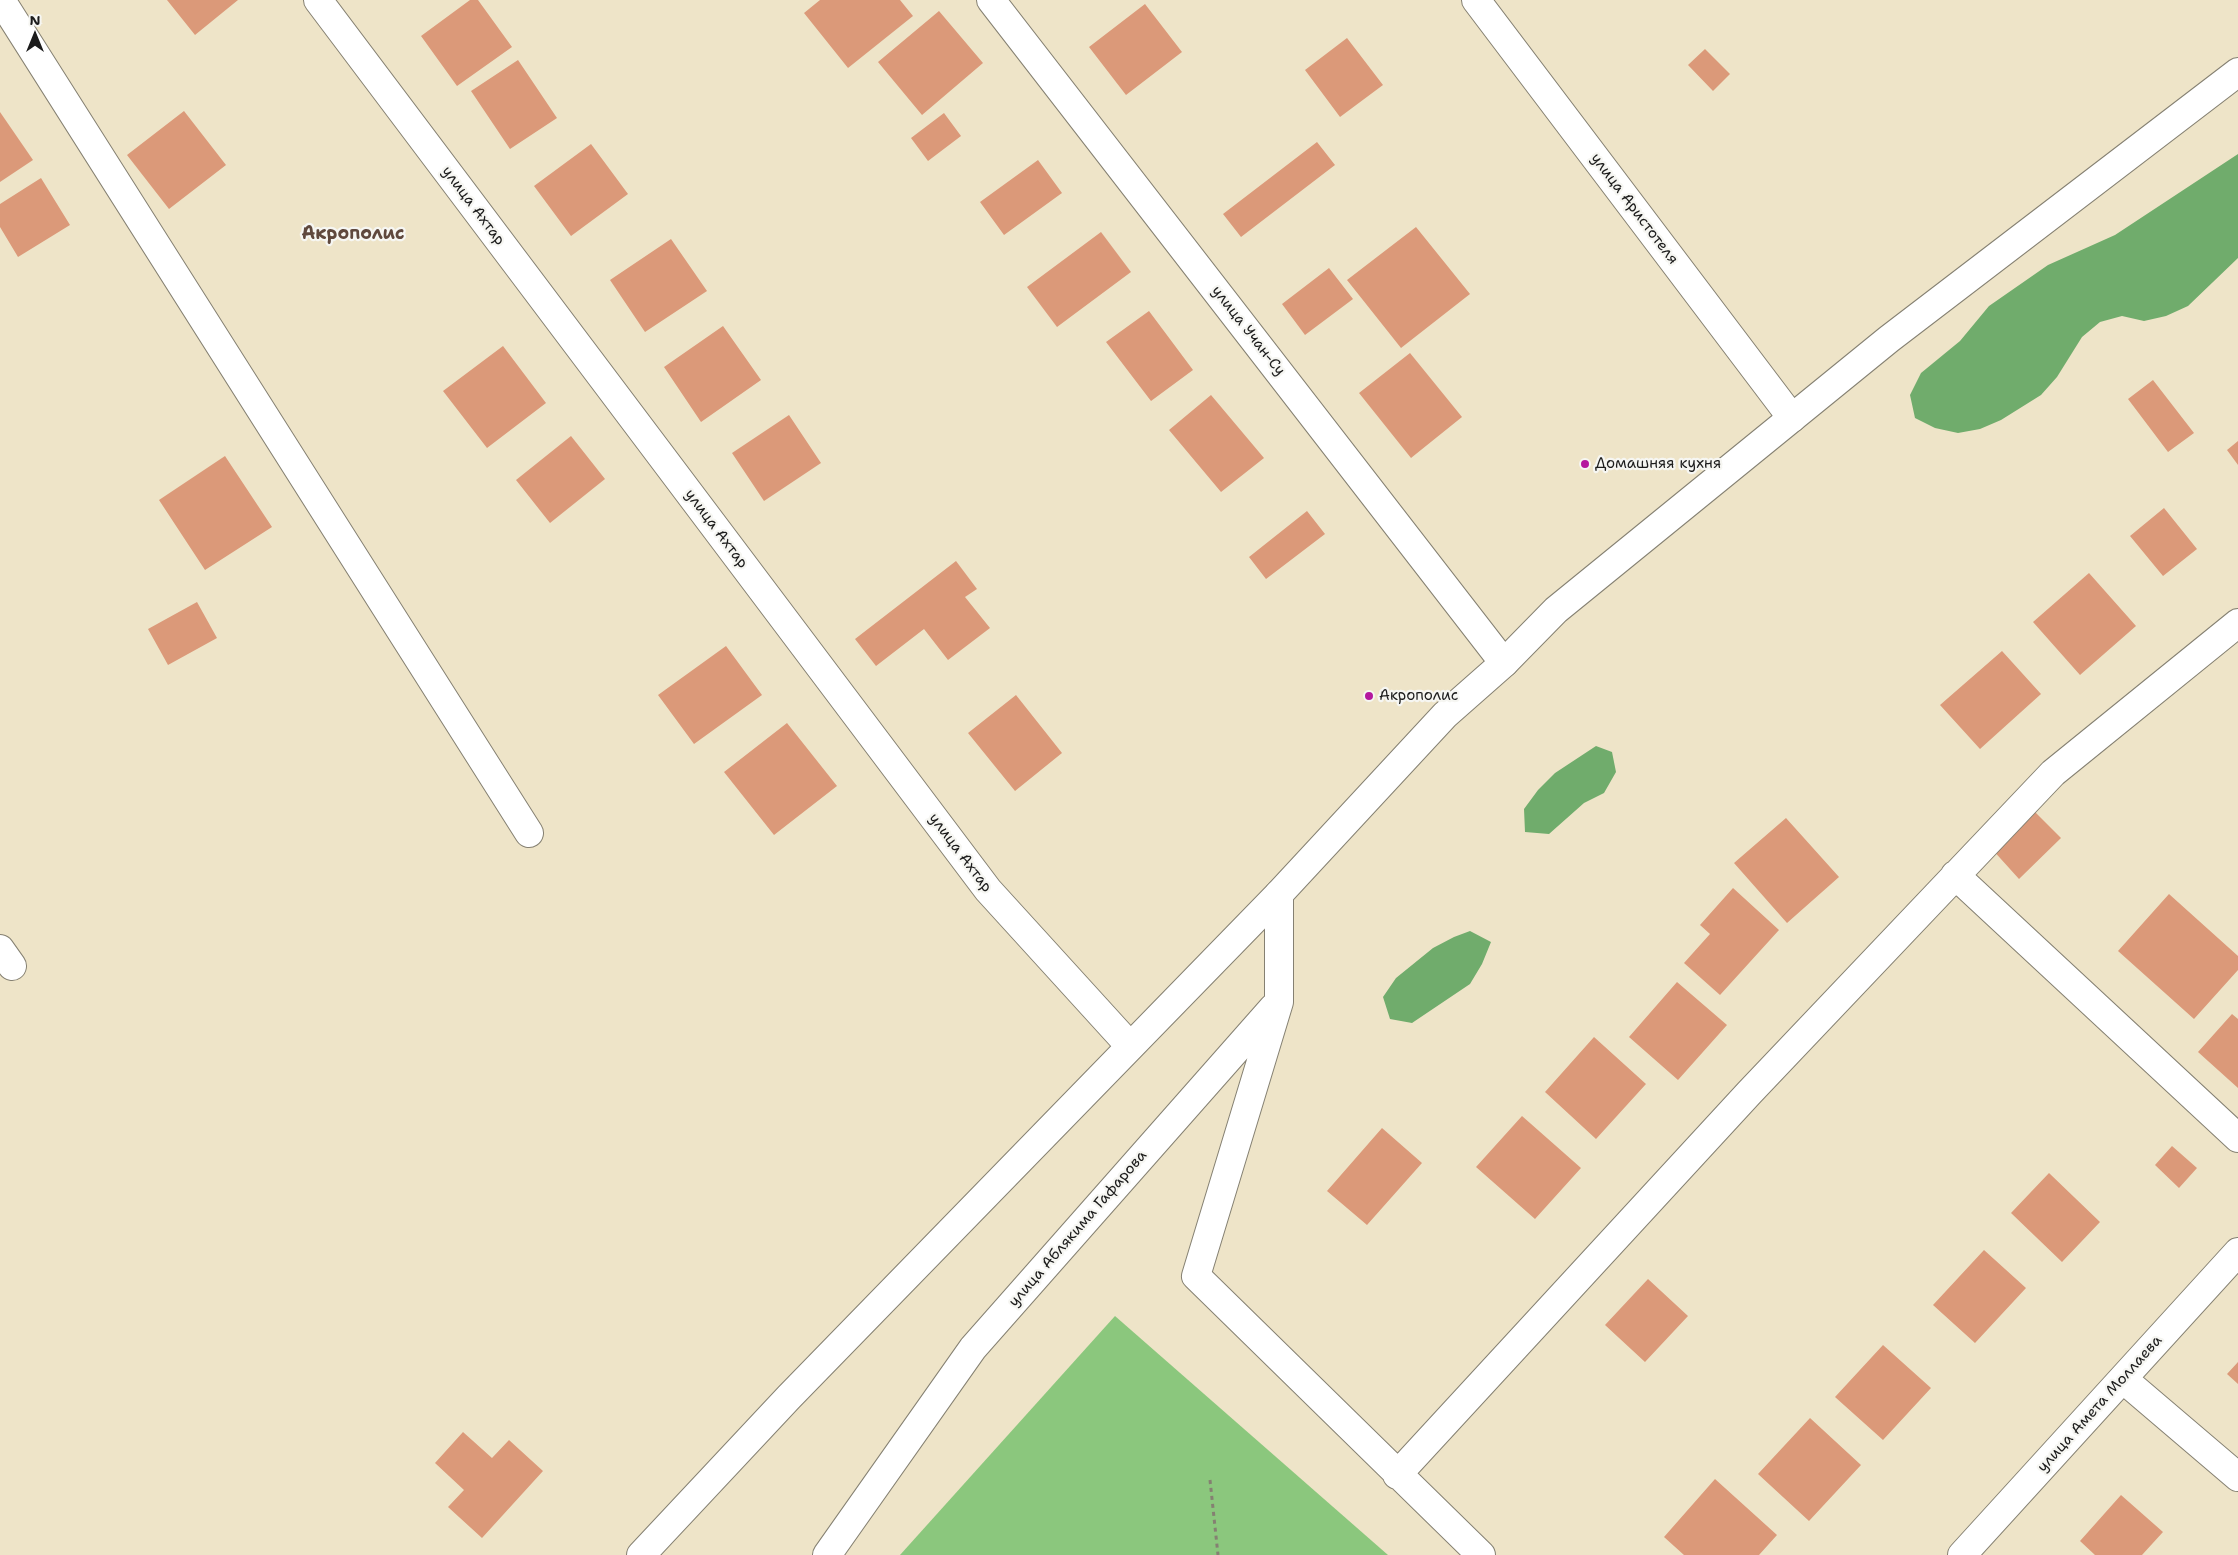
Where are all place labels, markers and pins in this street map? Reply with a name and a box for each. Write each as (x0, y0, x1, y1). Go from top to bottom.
place label: Домашняя кухня (1595, 455, 1721, 473)
marker: Домашняя кухня (1579, 458, 1591, 470)
place label: Акрополис (1379, 687, 1458, 705)
marker: Акрополис (1363, 690, 1375, 702)

